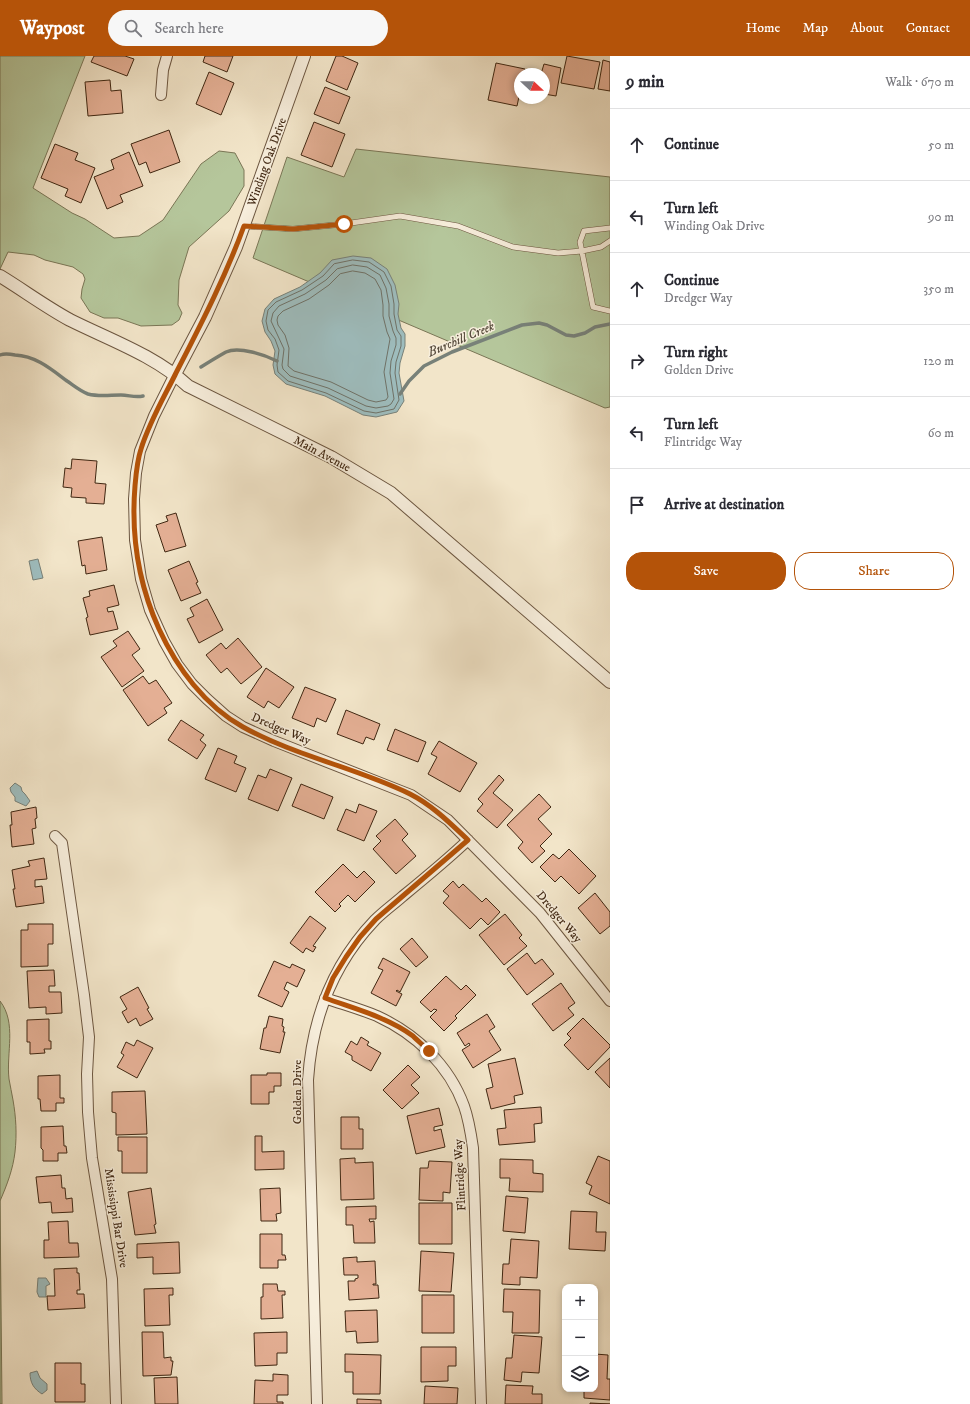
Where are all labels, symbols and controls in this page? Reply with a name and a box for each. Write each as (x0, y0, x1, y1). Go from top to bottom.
search box (108, 10, 388, 46)
text: Waypost (20, 17, 84, 40)
icon: search (122, 17, 144, 39)
text: Search here (154, 19, 224, 38)
text: Home (746, 19, 780, 37)
text: Map (802, 19, 828, 37)
text: About (850, 19, 884, 37)
text: Contact (906, 19, 950, 37)
north arrow (514, 68, 550, 104)
text: 9 min (626, 71, 664, 93)
text: Walk · 670 m (885, 74, 954, 90)
street label: Winding Oak Drive (244, 116, 290, 209)
icon: ahead (626, 134, 648, 156)
text: Continue (664, 135, 719, 154)
text: 50 m (928, 137, 954, 153)
text: Turn left (664, 199, 718, 218)
icon: left (626, 206, 648, 228)
text: 90 m (928, 209, 954, 225)
route start (335, 215, 353, 233)
text: Winding Oak Drive (664, 218, 765, 234)
text: Continue (664, 271, 719, 290)
icon: ahead (626, 278, 648, 300)
text: 350 m (923, 281, 954, 297)
text: Dredger Way (664, 290, 733, 306)
water label: Burchill Creek (424, 318, 497, 361)
text: Turn right (664, 343, 727, 362)
icon: right (626, 350, 648, 372)
text: 120 m (923, 353, 954, 369)
text: Golden Drive (664, 362, 734, 378)
text: Turn left (664, 415, 718, 434)
icon: left (626, 422, 648, 444)
text: 60 m (928, 425, 954, 441)
street label: Main Avenue (291, 433, 353, 475)
text: Flintridge Way (664, 434, 742, 450)
icon: arrive (626, 494, 648, 516)
text: Arrive at destination (664, 495, 784, 514)
button: Save (626, 552, 786, 590)
button: Share (794, 552, 954, 590)
street label: Dredger Way (249, 710, 313, 748)
street label: Dredger Way (533, 888, 585, 946)
route end (420, 1042, 438, 1060)
street label: Golden Drive (290, 1060, 305, 1124)
street label: Flintridge Way (451, 1138, 469, 1211)
street label: Mississippi Bar Drive (101, 1167, 131, 1269)
map controls (562, 1284, 598, 1392)
button: + (562, 1284, 598, 1320)
button: − (562, 1320, 598, 1356)
button: layers (562, 1356, 598, 1392)

